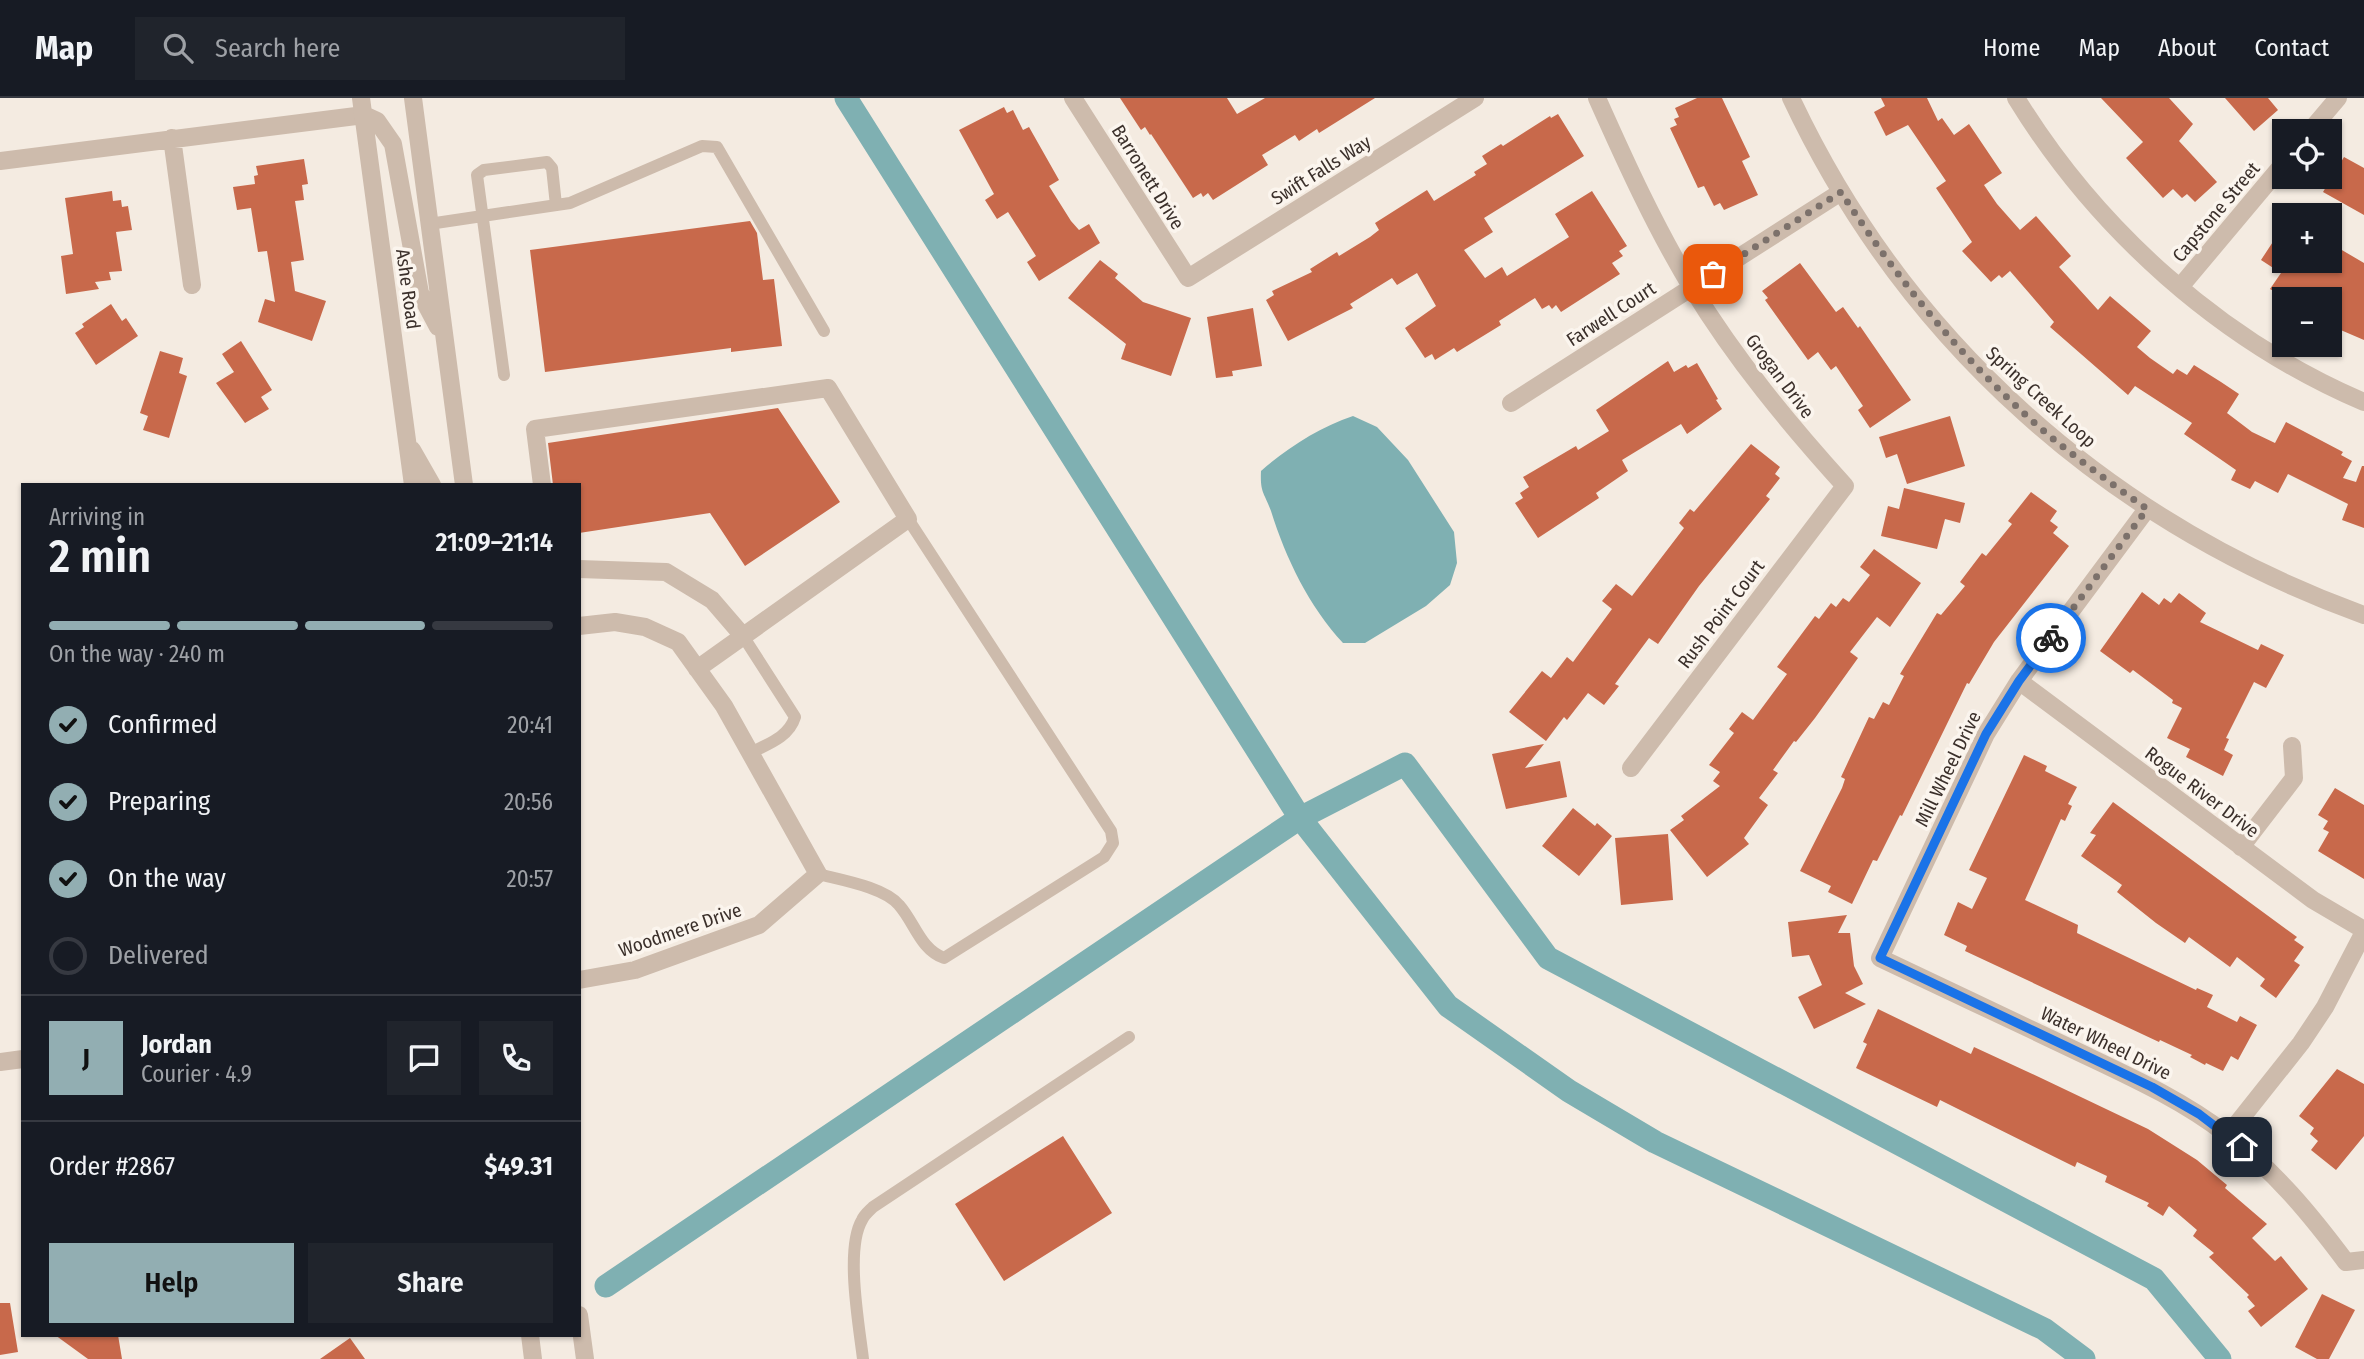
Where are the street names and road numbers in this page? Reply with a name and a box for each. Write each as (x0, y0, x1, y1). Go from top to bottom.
street label: Barronett Drive (1107, 120, 1189, 234)
street label: Swift Falls Way (1267, 130, 1376, 210)
street label: Capstone Street (2167, 157, 2265, 267)
street label: Ashe Road (391, 247, 425, 331)
street label: Farwell Court (1562, 276, 1660, 351)
street label: Grogan Drive (1741, 329, 1819, 423)
street label: Spring Creek Loop (1981, 342, 2101, 452)
street label: Rush Point Court (1673, 555, 1770, 673)
street label: Mill Wheel Drive (1910, 708, 1986, 830)
street label: Rogue River Drive (2140, 742, 2264, 842)
street label: Woodmere Drive (616, 898, 744, 962)
street label: Water Wheel Drive (2037, 1002, 2175, 1084)

